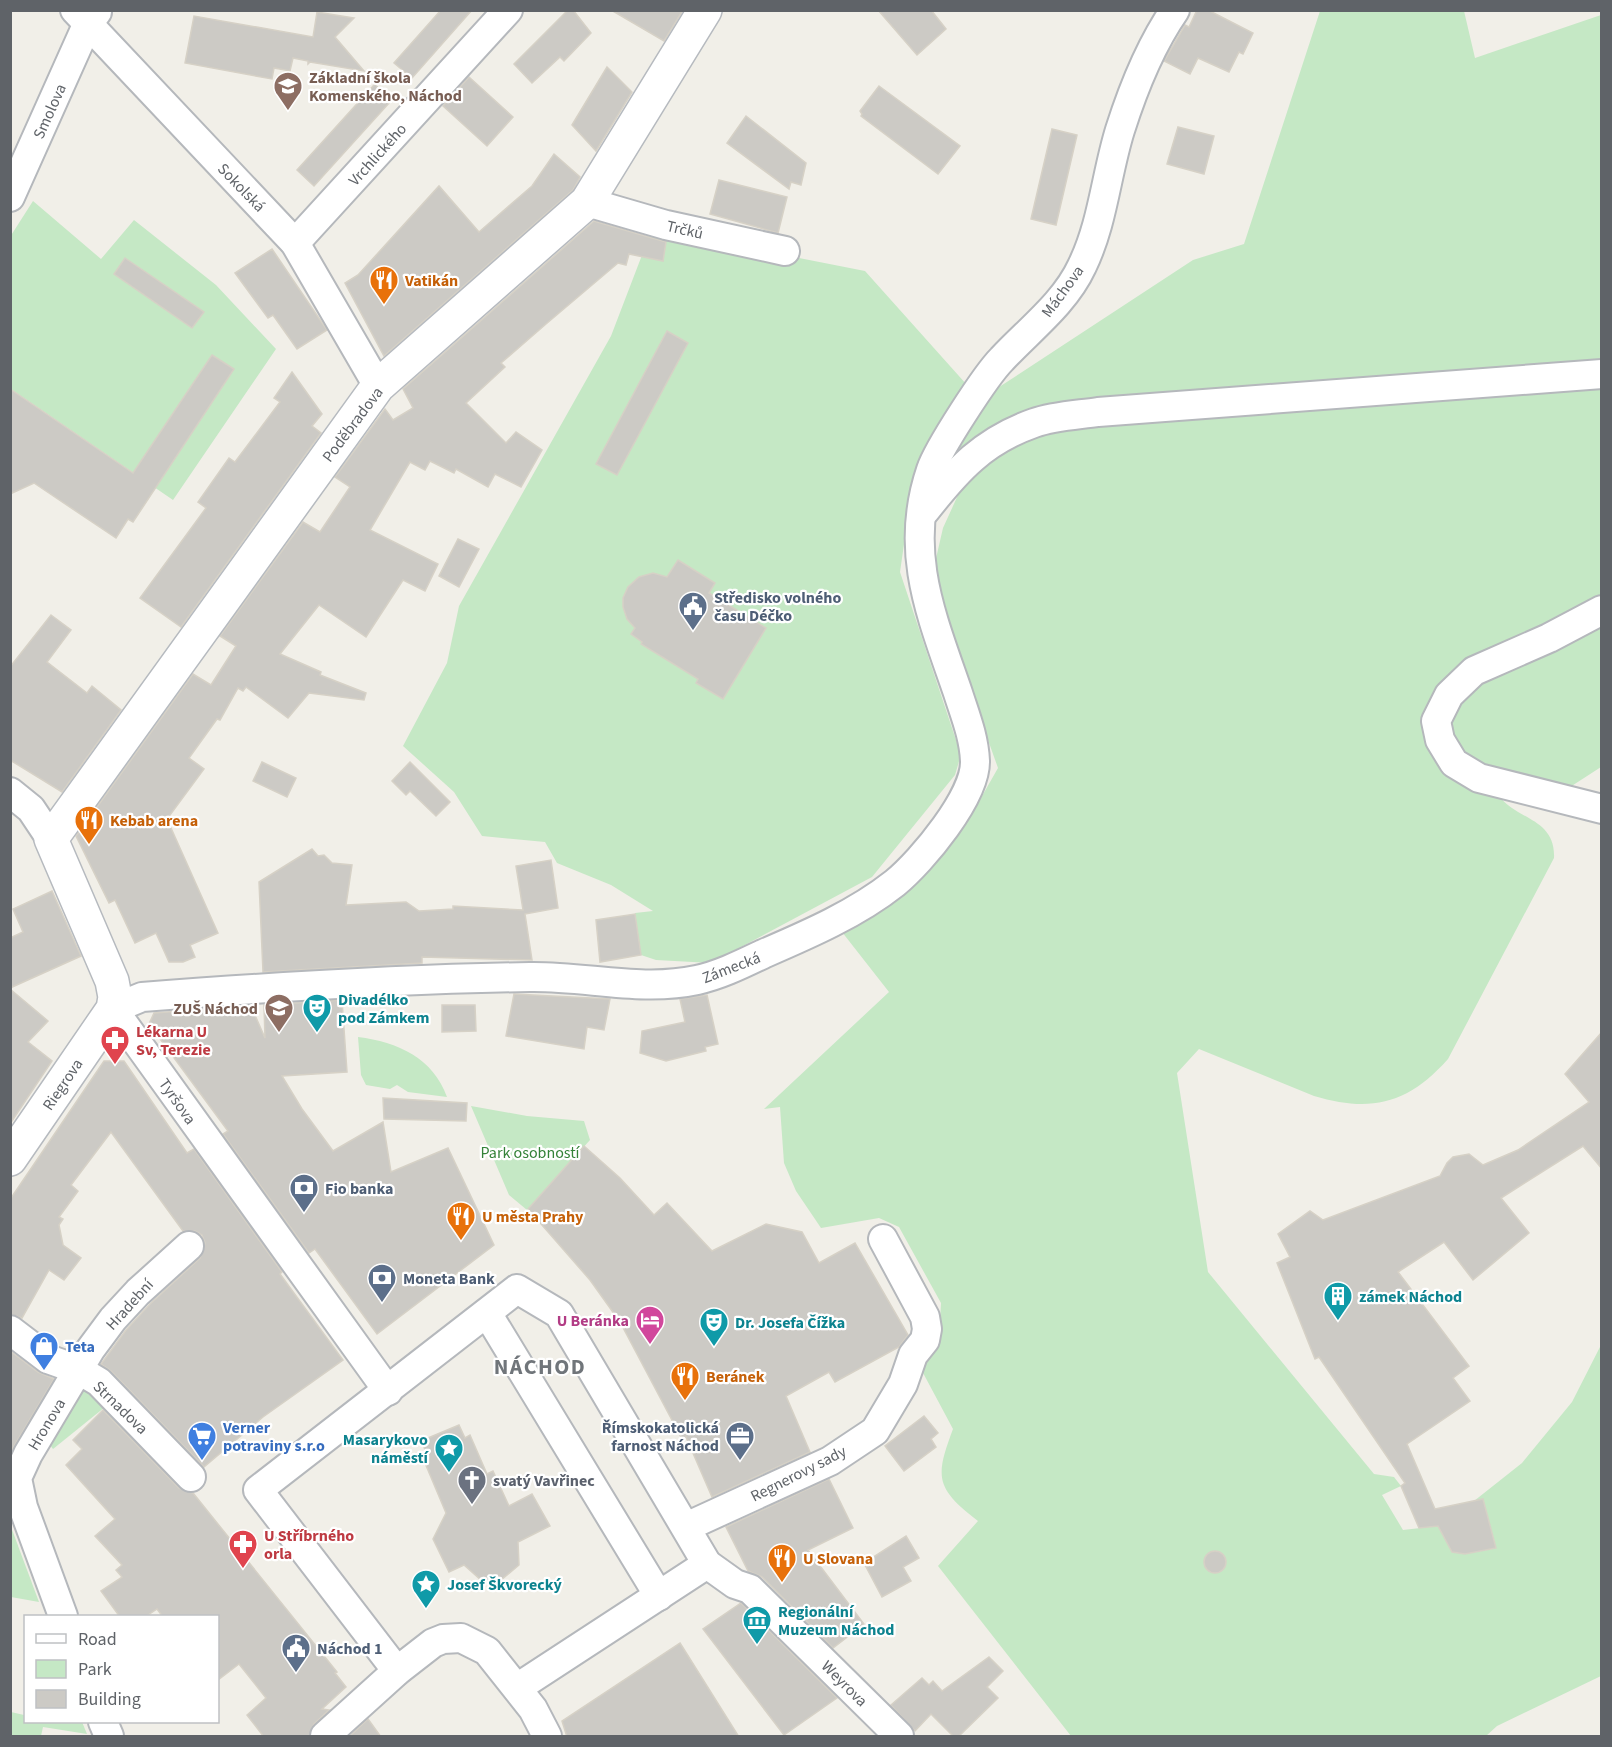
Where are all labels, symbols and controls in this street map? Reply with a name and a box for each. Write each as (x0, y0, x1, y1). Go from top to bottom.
place label: Základní škola Komenského, Náchod (309, 67, 462, 107)
school or university icon: Základní škola Komenského, Náchod (272, 70, 304, 112)
street label: Smolova (28, 80, 72, 143)
street label: Vrchlického (344, 118, 412, 191)
street label: Sokolská (212, 158, 270, 217)
street label: Trčků (664, 215, 705, 245)
street label: Máchova (1036, 261, 1089, 322)
restaurant icon: Vatikán (368, 264, 400, 306)
place label: Vatikán (404, 270, 458, 292)
street label: Poděbradova (317, 382, 388, 467)
place label: Středisko volného času Déčko (714, 587, 841, 627)
public building icon: Středisko volného času Déčko (677, 590, 709, 632)
restaurant icon: Kebab arena (73, 804, 105, 846)
place label: Kebab arena (110, 810, 198, 832)
street label: Zámecká (699, 947, 764, 989)
place label: Divadélko pod Zámkem (338, 989, 429, 1029)
school or university icon: ZUŠ Náchod (263, 992, 295, 1034)
theatre icon: Divadélko pod Zámkem (301, 992, 333, 1034)
place label: ZUŠ Náchod (173, 998, 258, 1020)
place label: Lékarna U Sv, Terezie (136, 1021, 211, 1061)
pharmacy icon: Lékarna U Sv, Terezie (99, 1024, 131, 1066)
street label: Riegrova (37, 1054, 88, 1115)
street label: Tyršova (153, 1074, 201, 1129)
park label: Park osobností (480, 1142, 581, 1164)
bank icon: Fio banka (288, 1172, 320, 1214)
place label: Fio banka (325, 1178, 394, 1200)
restaurant icon: U města Prahy (445, 1200, 477, 1242)
place label: U města Prahy (482, 1206, 584, 1228)
bank icon: Moneta Bank (366, 1262, 398, 1304)
place label: Moneta Bank (403, 1268, 495, 1290)
street label: Hradební (101, 1273, 159, 1335)
building icon: zámek Náchod (1322, 1280, 1354, 1322)
place label: zámek Náchod (1359, 1286, 1462, 1308)
hotel icon: U Beránka (634, 1304, 666, 1346)
theatre icon: Dr. Josefa Čížka (698, 1306, 730, 1348)
place label: U Beránka (557, 1310, 629, 1332)
place label: Dr. Josefa Čížka (735, 1312, 845, 1334)
shop icon: Teta (28, 1330, 60, 1372)
place label: Teta (65, 1336, 95, 1358)
district label: NÁCHOD (494, 1351, 586, 1383)
restaurant icon: Beránek (669, 1360, 701, 1402)
place label: Beránek (706, 1366, 765, 1388)
street label: Strnadova (88, 1376, 153, 1439)
street label: Hronova (23, 1394, 71, 1455)
place label: Verner potraviny s.r.o (222, 1417, 325, 1457)
place label: Římskokatolická farnost Náchod (602, 1417, 719, 1457)
supermarket icon: Verner potraviny s.r.o (186, 1420, 218, 1462)
office icon: Římskokatolická farnost Náchod (724, 1420, 756, 1462)
place label: Masarykovo náměstí (343, 1429, 430, 1469)
place icon: Masarykovo náměstí (433, 1432, 465, 1474)
street label: Regnerovy sady (747, 1440, 851, 1507)
church icon: svatý Vavřinec (456, 1464, 488, 1506)
place label: svatý Vavřinec (493, 1470, 595, 1492)
place label: U Stříbrného orla (264, 1525, 354, 1565)
pharmacy icon: U Stříbrného orla (227, 1528, 259, 1570)
restaurant icon: U Slovana (766, 1542, 798, 1584)
place label: U Slovana (803, 1548, 873, 1570)
place icon: Josef Škvorecký (410, 1568, 442, 1610)
place label: Josef Škvorecký (447, 1574, 562, 1596)
place label: Regionální Muzeum Náchod (778, 1601, 895, 1641)
museum icon: Regionální Muzeum Náchod (741, 1604, 773, 1646)
legend (24, 1615, 219, 1723)
text: Road (78, 1627, 117, 1652)
public building icon: Náchod 1 (280, 1632, 312, 1674)
place label: Náchod 1 (317, 1638, 382, 1660)
street label: Weyrova (816, 1656, 872, 1712)
text: Park (78, 1657, 112, 1682)
text: Building (78, 1687, 141, 1712)

